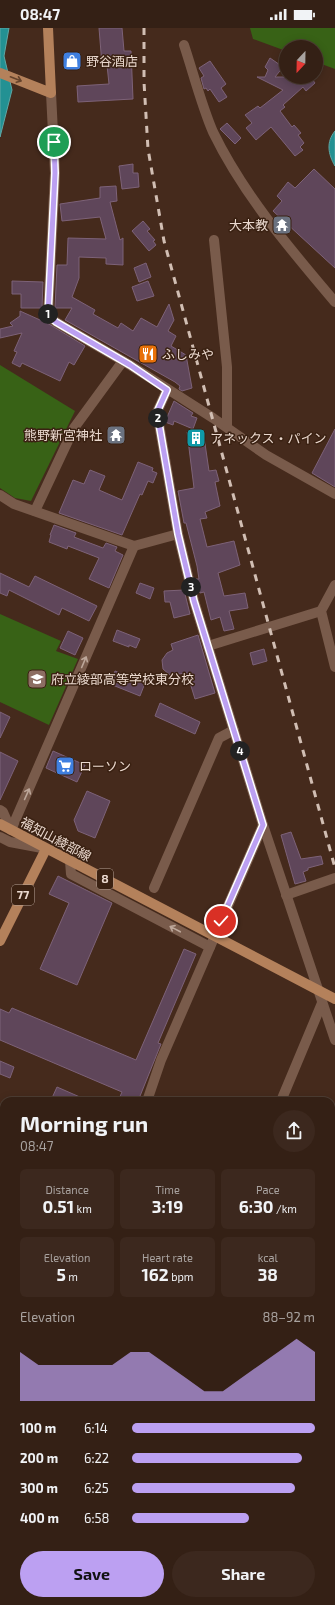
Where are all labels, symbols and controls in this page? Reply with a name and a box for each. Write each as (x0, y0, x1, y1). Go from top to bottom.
text: 08:47 (20, 5, 60, 23)
north arrow (279, 40, 323, 84)
map controls (279, 40, 323, 84)
shop icon: 野谷酒店 (61, 50, 83, 72)
place label: 野谷酒店 (86, 53, 138, 69)
one-way arrow (9, 76, 21, 84)
pin (37, 125, 71, 159)
icon: arrive (43, 131, 65, 153)
temple icon: 大本教 (271, 214, 293, 236)
place label: 大本教 (229, 217, 268, 233)
pin: 1 (38, 304, 58, 324)
text: 1 (46, 307, 50, 320)
restaurant icon: ふしみや (137, 343, 159, 365)
place label: ふしみや (162, 346, 214, 362)
pin: 2 (148, 408, 168, 428)
text: 2 (155, 411, 161, 424)
temple icon: 熊野新宮神社 (105, 424, 127, 446)
place label: 熊野新宮神社 (24, 427, 102, 443)
building icon: アネックス・パイン (185, 427, 207, 449)
place label: アネックス・パイン (210, 430, 327, 446)
pin: 3 (181, 577, 201, 597)
text: 3 (188, 580, 194, 593)
one-way arrow (81, 656, 89, 668)
school or university icon: 府立綾部高等学校東分校 (26, 668, 48, 690)
place label: 府立綾部高等学校東分校 (51, 671, 194, 687)
pin: 4 (230, 741, 250, 761)
text: 4 (236, 744, 244, 757)
supermarket icon: ローソン (54, 755, 76, 777)
place label: ローソン (79, 758, 131, 774)
one-way arrow (24, 788, 31, 800)
street label: 福知山綾部線 (18, 814, 94, 864)
road number: 8 (97, 869, 113, 889)
road number: 77 (12, 885, 34, 905)
pin (204, 904, 238, 938)
icon: check (210, 910, 232, 932)
one-way arrow (170, 925, 182, 933)
text: Morning run (20, 1110, 148, 1136)
button: share (273, 1110, 315, 1152)
text: 08:47 (20, 1138, 53, 1154)
text: Distance (45, 1183, 89, 1196)
text: Time (155, 1183, 180, 1196)
text: Pace (256, 1183, 280, 1196)
text: 0.51 (43, 1196, 74, 1216)
text: 3:19 (152, 1196, 183, 1216)
text: 6:30 (239, 1196, 274, 1216)
text: km (74, 1202, 92, 1215)
text: /km (274, 1202, 297, 1215)
text: Elevation (44, 1251, 91, 1264)
text: Heart rate (142, 1251, 193, 1264)
text: kcal (258, 1251, 278, 1264)
text: 5 (56, 1264, 66, 1284)
text: 162 (141, 1264, 169, 1284)
text: 38 (258, 1264, 278, 1284)
text: m (66, 1270, 78, 1283)
text: bpm (169, 1270, 194, 1283)
text: Elevation (20, 1309, 75, 1325)
text: 88–92 m (262, 1309, 315, 1325)
text: 100 m (20, 1420, 56, 1436)
text: 6:14 (84, 1420, 108, 1436)
text: 200 m (20, 1450, 58, 1466)
text: 6:22 (84, 1450, 109, 1466)
text: 300 m (20, 1480, 58, 1496)
text: 6:25 (84, 1480, 109, 1496)
text: 400 m (20, 1510, 59, 1526)
text: 6:58 (84, 1510, 109, 1526)
button: Save (20, 1551, 164, 1597)
button: Share (172, 1551, 315, 1597)

